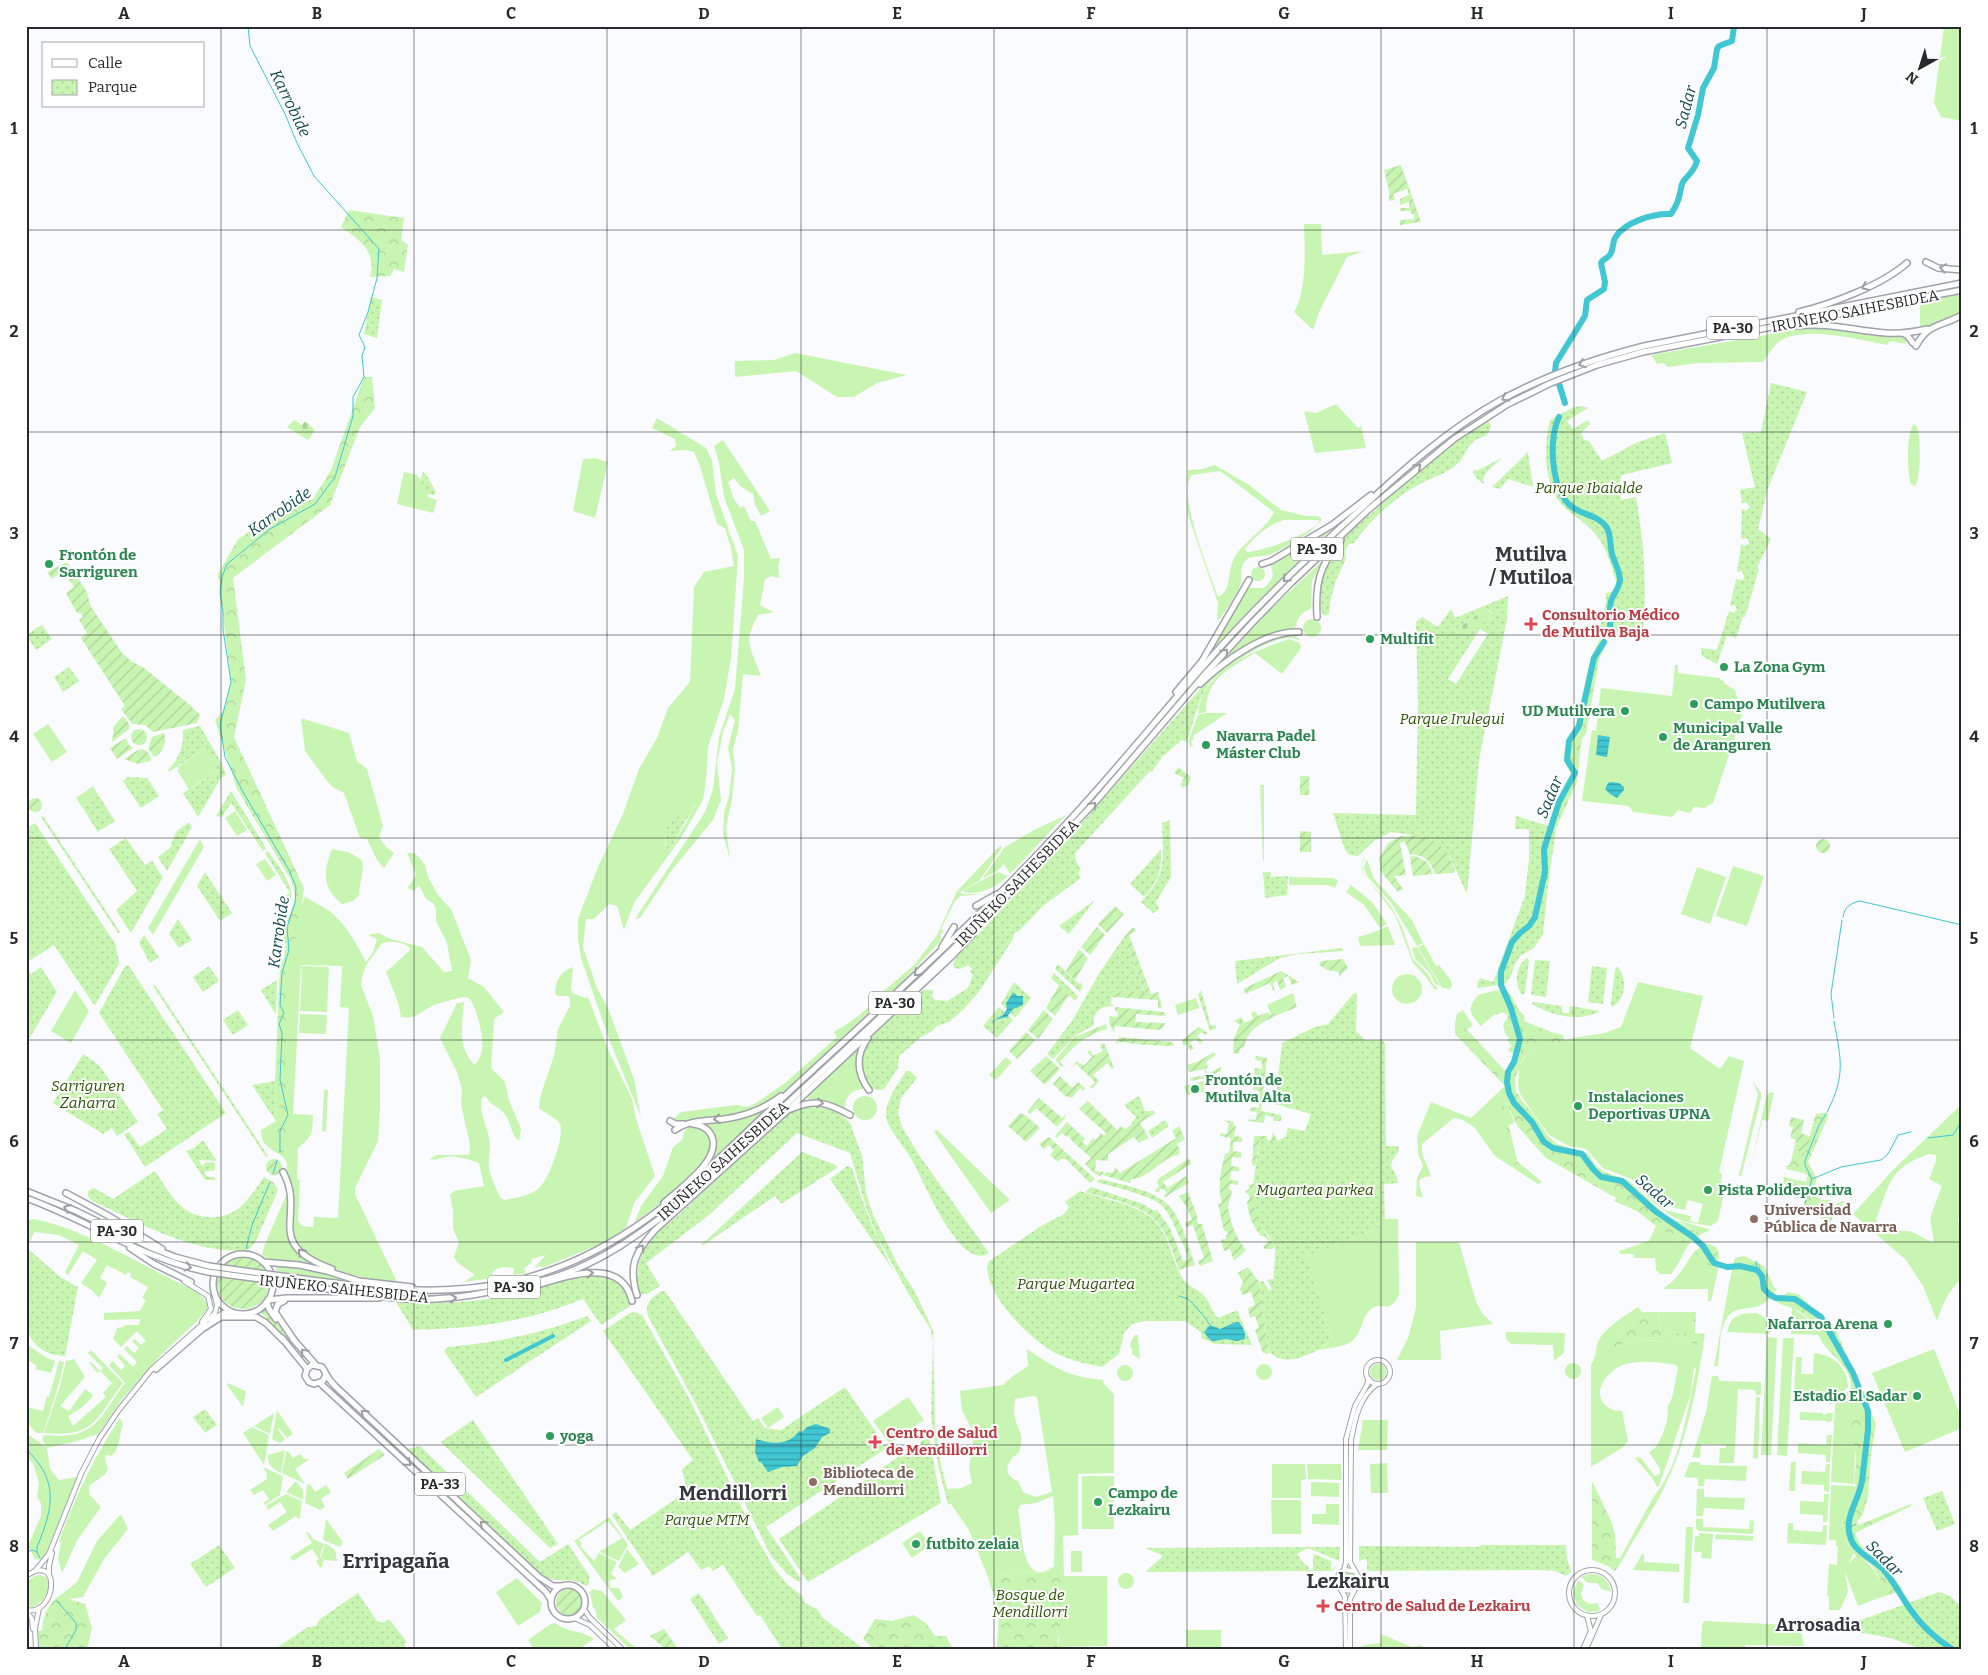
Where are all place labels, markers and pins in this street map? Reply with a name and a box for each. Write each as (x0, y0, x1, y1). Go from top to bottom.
place label: Frontón de Sarriguren (59, 546, 138, 581)
marker: Frontón de Sarriguren (43, 558, 55, 570)
place label: Consultorio Médico de Mutilva Baja (1542, 606, 1680, 641)
marker: Consultorio Médico de Mutilva Baja (1524, 617, 1538, 631)
place label: Multifit (1380, 630, 1434, 648)
marker: Multifit (1364, 633, 1376, 645)
place label: La Zona Gym (1734, 658, 1826, 676)
marker: La Zona Gym (1718, 661, 1730, 673)
place label: Campo Mutilvera (1704, 695, 1826, 713)
marker: Campo Mutilvera (1688, 698, 1700, 710)
place label: UD Mutilvera (1522, 702, 1616, 720)
marker: UD Mutilvera (1619, 705, 1631, 717)
place label: Municipal Valle de Aranguren (1673, 719, 1783, 754)
place label: Navarra Padel Máster Club (1216, 727, 1316, 762)
marker: Municipal Valle de Aranguren (1657, 731, 1669, 743)
marker: Navarra Padel Máster Club (1200, 739, 1212, 751)
place label: Frontón de Mutilva Alta (1205, 1071, 1292, 1106)
marker: Frontón de Mutilva Alta (1189, 1083, 1201, 1095)
place label: Instalaciones Deportivas UPNA (1588, 1088, 1711, 1123)
marker: Instalaciones Deportivas UPNA (1572, 1100, 1584, 1112)
place label: Pista Polideportiva (1718, 1181, 1853, 1199)
marker: Pista Polideportiva (1702, 1184, 1714, 1196)
place label: Universidad Pública de Navarra (1764, 1201, 1898, 1236)
marker: Universidad Pública de Navarra (1748, 1213, 1760, 1225)
place label: Nafarroa Arena (1767, 1315, 1879, 1333)
marker: Nafarroa Arena (1882, 1318, 1894, 1330)
place label: Estadio El Sadar (1793, 1387, 1907, 1405)
marker: Estadio El Sadar (1911, 1390, 1923, 1402)
place label: Centro de Salud de Mendillorri (886, 1424, 998, 1459)
place label: yoga (559, 1427, 594, 1445)
marker: yoga (544, 1430, 556, 1442)
marker: Centro de Salud de Mendillorri (868, 1435, 882, 1449)
place label: Biblioteca de Mendillorri (823, 1464, 914, 1499)
marker: Biblioteca de Mendillorri (807, 1476, 819, 1488)
place label: Campo de Lezkairu (1108, 1484, 1178, 1519)
marker: Campo de Lezkairu (1092, 1496, 1104, 1508)
place label: futbito zelaia (926, 1535, 1020, 1553)
marker: futbito zelaia (910, 1538, 922, 1550)
place label: Centro de Salud de Lezkairu (1334, 1597, 1531, 1615)
marker: Centro de Salud de Lezkairu (1316, 1599, 1330, 1613)

